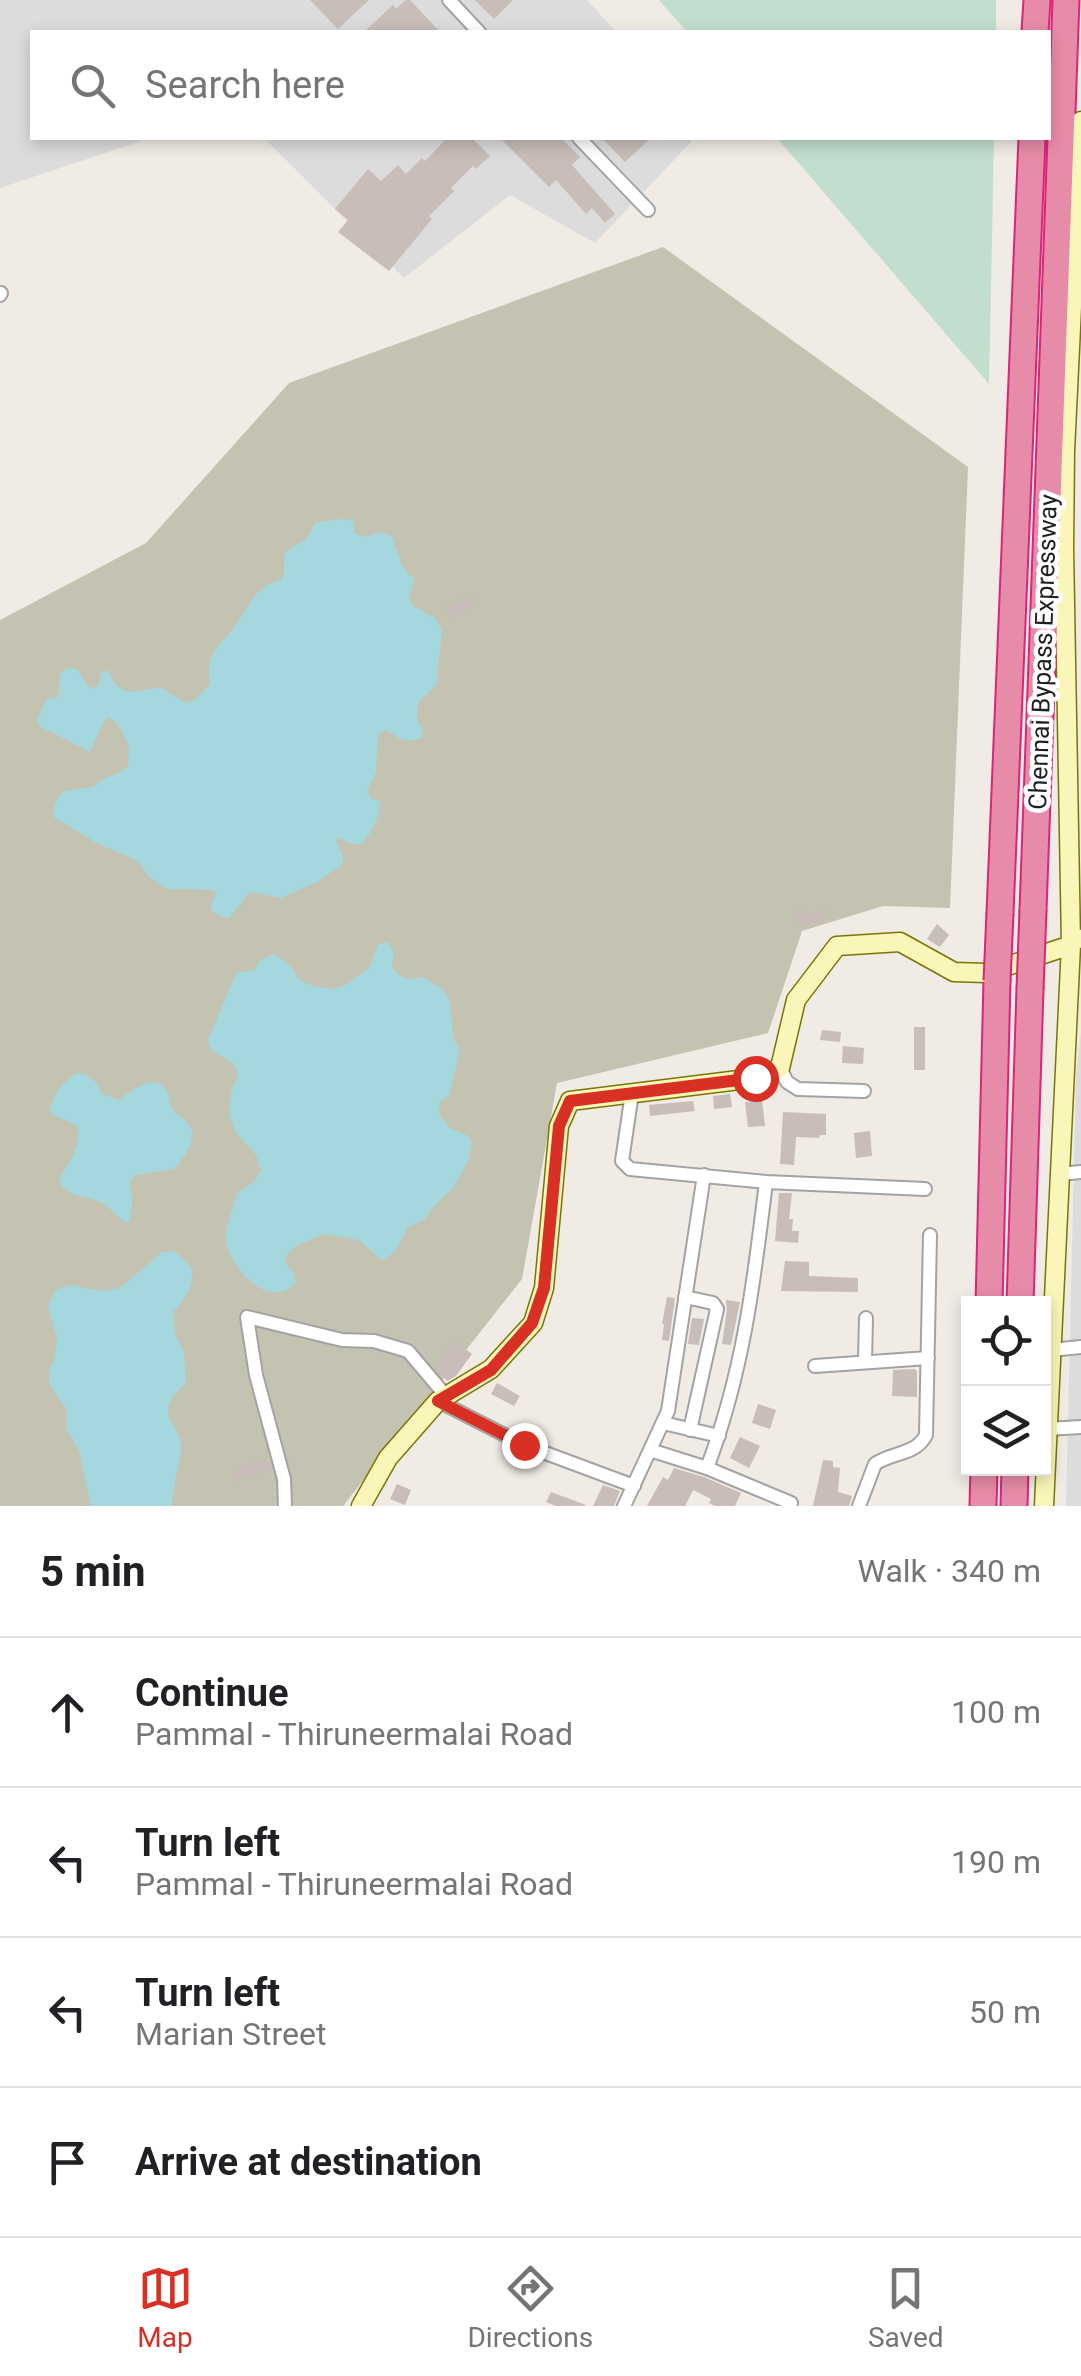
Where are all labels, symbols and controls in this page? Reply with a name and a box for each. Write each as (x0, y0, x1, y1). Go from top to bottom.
search box (30, 30, 1051, 140)
icon: search (65, 58, 120, 113)
text: Search here (145, 63, 345, 107)
street label: Chennai Bypass Expressway (1023, 494, 1063, 810)
route start (733, 1056, 779, 1102)
map controls (961, 1296, 1051, 1476)
button: locate (961, 1296, 1051, 1386)
button: layers (961, 1386, 1051, 1476)
route end (502, 1423, 548, 1469)
text: 5 min (40, 1547, 146, 1596)
text: Walk · 340 m (858, 1552, 1041, 1590)
text: Continue (135, 1671, 289, 1715)
icon: ahead (40, 1685, 95, 1740)
text: 100 m (951, 1693, 1041, 1731)
text: Pammal - Thiruneermalai Road (135, 1715, 573, 1753)
text: Turn left (135, 1821, 280, 1865)
icon: left (40, 1835, 95, 1890)
text: 190 m (951, 1843, 1041, 1881)
text: Pammal - Thiruneermalai Road (135, 1865, 573, 1903)
text: Turn left (135, 1971, 280, 2015)
icon: left (40, 1985, 95, 2040)
text: 50 m (969, 1993, 1041, 2031)
text: Marian Street (135, 2015, 326, 2053)
icon: arrive (40, 2135, 95, 2190)
text: Arrive at destination (135, 2140, 482, 2184)
tab: Map (137, 2261, 193, 2354)
tab: Directions (467, 2261, 593, 2354)
tab: Saved (868, 2261, 944, 2354)

